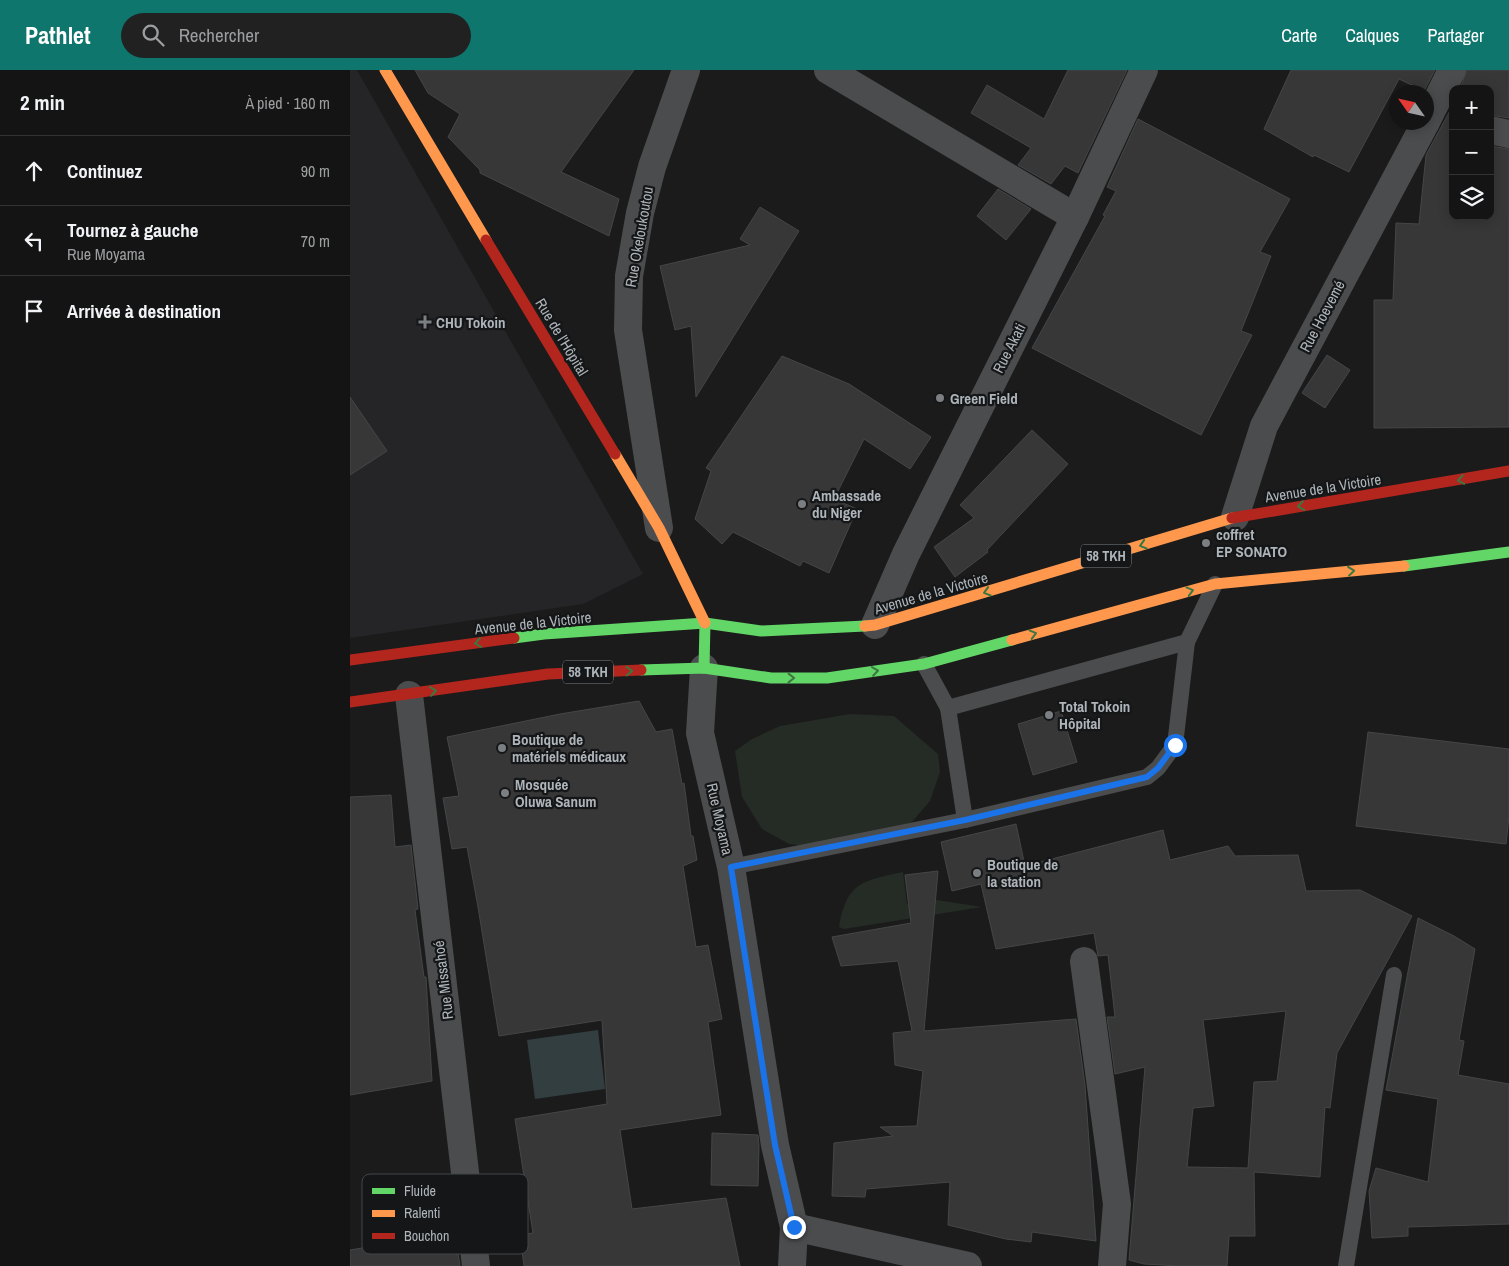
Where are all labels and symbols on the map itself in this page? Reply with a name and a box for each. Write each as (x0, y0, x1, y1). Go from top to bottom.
north arrow (1389, 85, 1434, 130)
street label: Rue Okeloukoutou (620, 185, 658, 289)
street label: Rue Hoevemé (1294, 276, 1350, 356)
street label: Rue de l'Hôpital (531, 294, 593, 380)
place label: CHU Tokoin (436, 312, 505, 333)
marker: CHU Tokoin (418, 315, 432, 329)
street label: Rue Akati (988, 319, 1030, 377)
place label: Green Field (950, 388, 1018, 409)
marker: Green Field (934, 392, 946, 404)
street label: Avenue de la Victoire (1262, 468, 1383, 508)
one-way arrow (1457, 474, 1465, 484)
place label: Ambassade du Niger (812, 485, 881, 523)
marker: Ambassade du Niger (796, 498, 808, 510)
one-way arrow (1296, 501, 1305, 511)
place label: coffret EP SONATO (1216, 524, 1288, 562)
marker: coffret EP SONATO (1200, 537, 1212, 549)
one-way arrow (1139, 539, 1148, 549)
road number: 58 TKH (1081, 544, 1131, 568)
one-way arrow (1347, 566, 1355, 577)
street label: Avenue de la Victoire (871, 567, 990, 620)
one-way arrow (984, 586, 992, 596)
one-way arrow (1185, 587, 1194, 597)
street label: Avenue de la Victoire (473, 606, 593, 640)
one-way arrow (1029, 629, 1038, 640)
one-way arrow (474, 637, 482, 648)
road number: 58 TKH (563, 660, 613, 684)
one-way arrow (625, 665, 633, 676)
one-way arrow (872, 666, 880, 677)
one-way arrow (788, 673, 795, 683)
one-way arrow (429, 686, 437, 697)
place label: Total Tokoin Hôpital (1059, 696, 1130, 734)
marker: Total Tokoin Hôpital (1043, 709, 1055, 721)
place label: Boutique de matériels médicaux (512, 729, 626, 767)
route start (1164, 734, 1187, 757)
marker: Boutique de matériels médicaux (496, 742, 508, 754)
place label: Mosquée Oluwa Sanum (515, 774, 596, 812)
street label: Rue Moyama (702, 781, 738, 857)
marker: Mosquée Oluwa Sanum (499, 787, 511, 799)
place label: Boutique de la station (987, 854, 1058, 892)
marker: Boutique de la station (971, 867, 983, 879)
street label: Rue Missahoé (428, 939, 458, 1021)
legend (362, 1174, 528, 1254)
text: Fluide (404, 1182, 436, 1200)
text: Ralenti (404, 1204, 440, 1222)
route end (783, 1216, 806, 1239)
text: Bouchon (404, 1227, 449, 1245)

